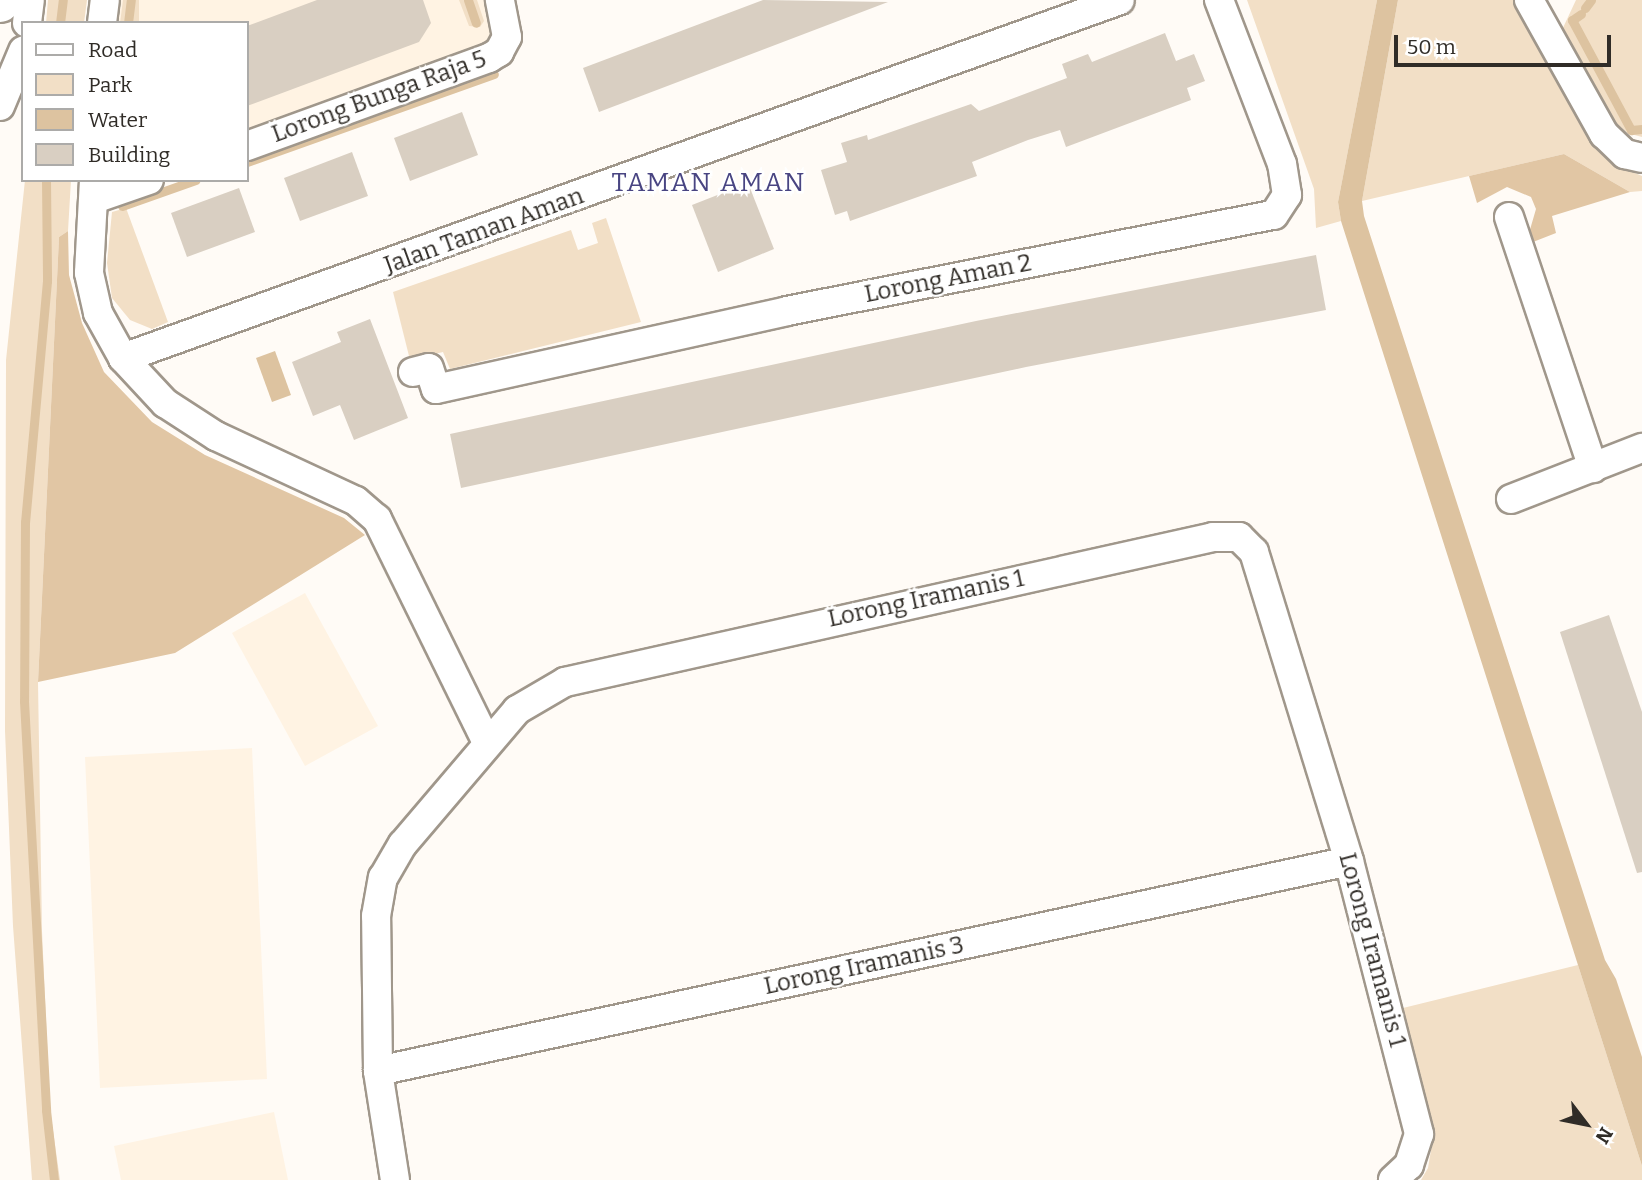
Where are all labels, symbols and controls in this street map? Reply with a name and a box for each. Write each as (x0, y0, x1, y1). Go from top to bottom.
legend (21, 21, 248, 182)
scale bar (1397, 21, 1614, 65)
text: 50 m (1407, 34, 1456, 60)
text: Road (88, 37, 137, 63)
street label: Lorong Bunga Raja 5 (268, 45, 490, 149)
text: Park (88, 72, 132, 98)
text: Water (88, 107, 147, 133)
text: Building (88, 142, 170, 168)
district label: TAMAN AMAN (613, 167, 805, 199)
street label: Jalan Taman Aman (380, 182, 588, 280)
street label: Lorong Aman 2 (862, 249, 1034, 309)
street label: Lorong Iramanis 1 (825, 564, 1027, 634)
street label: Lorong Iramanis 1 (1332, 850, 1412, 1050)
street label: Lorong Iramanis 3 (761, 931, 967, 1001)
north arrow (1551, 1089, 1621, 1159)
text: N (1591, 1123, 1618, 1148)

